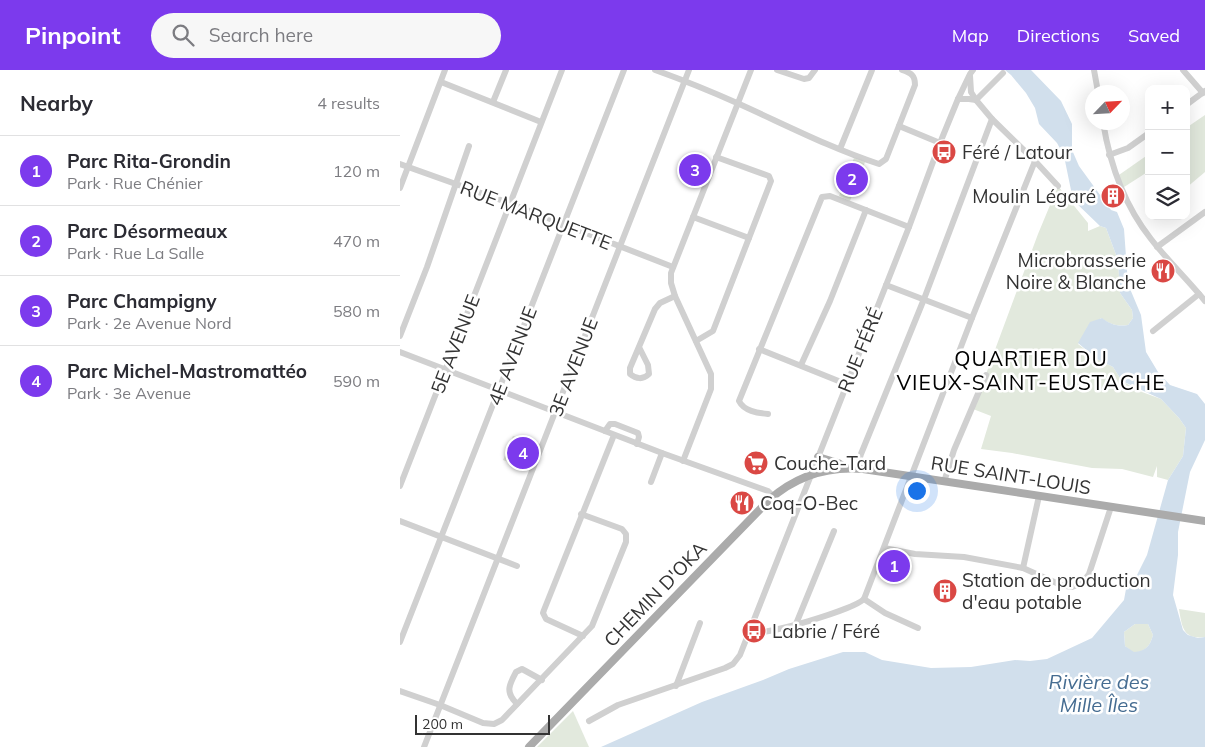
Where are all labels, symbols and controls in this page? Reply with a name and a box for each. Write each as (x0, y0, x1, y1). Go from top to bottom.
search box (151, 13, 501, 58)
text: Pinpoint (25, 20, 121, 50)
icon: search (169, 21, 197, 49)
text: Search here (209, 23, 313, 47)
text: Map (952, 24, 989, 47)
text: Directions (1017, 24, 1100, 47)
text: Saved (1128, 24, 1180, 47)
north arrow (1085, 85, 1130, 130)
map controls (1145, 85, 1190, 220)
button: + (1145, 85, 1190, 130)
text: Nearby (20, 90, 93, 116)
text: 4 results (317, 93, 380, 113)
button: − (1145, 130, 1190, 175)
bus stop icon: Féré / Latour (931, 139, 957, 165)
place label: Féré / Latour (962, 140, 1072, 164)
text: Parc Rita-Grondin (67, 149, 231, 173)
pin: 3 (679, 151, 711, 189)
pin: 2 (836, 160, 868, 198)
text: 1 (31, 161, 41, 181)
text: 120 m (333, 161, 380, 181)
text: Park · Rue Chénier (67, 173, 203, 193)
street label: RUE MARQUETTE (457, 175, 615, 255)
button: layers (1145, 175, 1190, 220)
building icon: Moulin Légaré (1100, 183, 1126, 209)
place label: Moulin Légaré (972, 184, 1096, 208)
text: Parc Désormeaux (67, 219, 227, 243)
text: 2 (31, 231, 41, 251)
text: 470 m (333, 231, 380, 251)
text: Park · Rue La Salle (67, 243, 204, 263)
place label: Microbrasserie Noire & Blanche (1006, 248, 1146, 294)
restaurant icon: Microbrasserie Noire & Blanche (1150, 258, 1176, 284)
text: Parc Champigny (67, 289, 217, 313)
street label: 5E AVENUE (425, 291, 485, 397)
text: 3 (31, 301, 41, 321)
text: 580 m (333, 301, 380, 321)
street label: 4E AVENUE (482, 303, 542, 409)
street label: RUE FÉRÉ (832, 304, 888, 396)
text: Park · 2e Avenue Nord (67, 313, 232, 333)
street label: 3E AVENUE (543, 314, 603, 420)
district label: QUARTIER DU VIEUX-SAINT-EUSTACHE (896, 345, 1166, 395)
text: Parc Michel-Mastromattéo (67, 359, 307, 383)
text: 4 (31, 371, 41, 391)
text: 590 m (333, 371, 380, 391)
text: Park · 3e Avenue (67, 383, 191, 403)
pin: 4 (507, 434, 539, 472)
supermarket icon: Couche-Tard (743, 450, 769, 476)
street label: RUE SAINT-LOUIS (929, 450, 1093, 500)
place label: Couche-Tard (774, 451, 886, 475)
your location (904, 478, 930, 504)
restaurant icon: Coq-O-Bec (729, 490, 755, 516)
place label: Coq-O-Bec (760, 491, 858, 515)
street label: CHEMIN D'OKA (599, 536, 711, 652)
pin: 1 (878, 547, 910, 585)
place label: Station de production d'eau potable (962, 568, 1151, 614)
building icon: Station de production d'eau potable (932, 578, 958, 604)
bus stop icon: Labrie / Féré (741, 618, 767, 644)
place label: Labrie / Féré (772, 619, 880, 643)
water label: Rivière des Mille Îles (1049, 669, 1150, 717)
scale bar (415, 712, 550, 735)
text: 200 m (422, 715, 463, 733)

